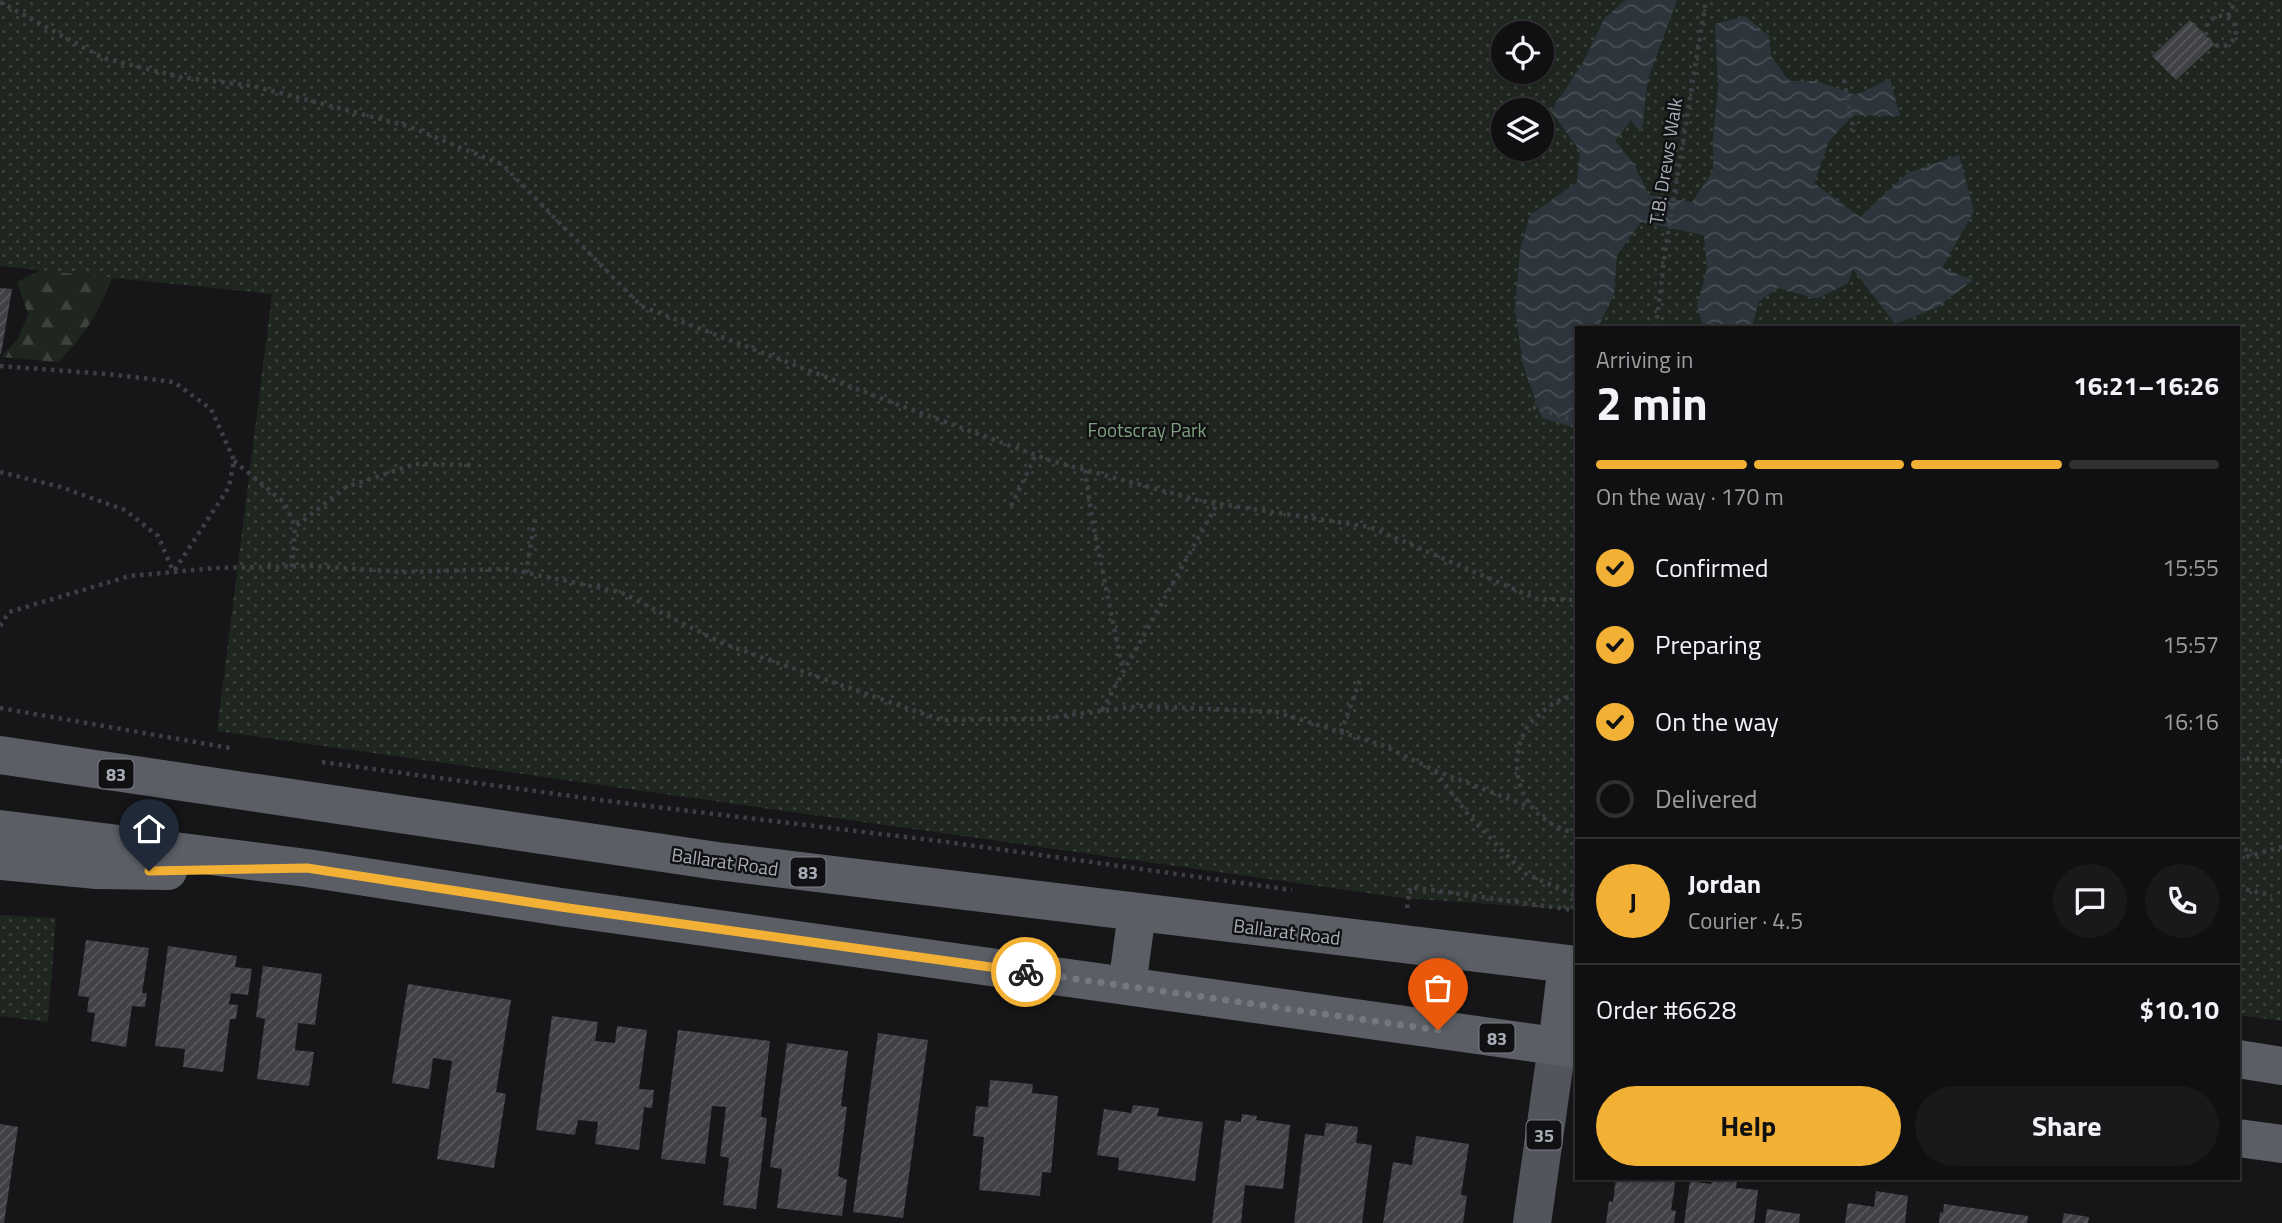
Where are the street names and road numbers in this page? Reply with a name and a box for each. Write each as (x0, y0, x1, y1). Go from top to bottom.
street label: T.B. Drews Walk (1641, 96, 1689, 226)
road number: 83 (99, 760, 134, 788)
street label: Ballarat Road (670, 839, 780, 883)
road number: 83 (790, 858, 826, 886)
street label: Ballarat Road (1232, 910, 1342, 952)
road number: 83 (1480, 1023, 1514, 1052)
road number: 35 (1526, 1120, 1562, 1150)

